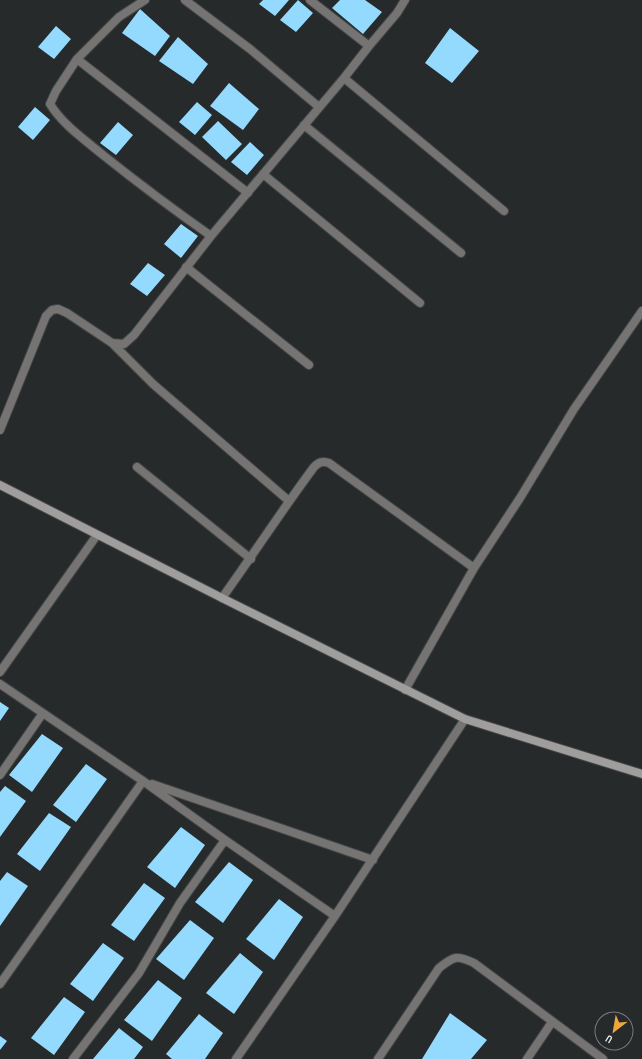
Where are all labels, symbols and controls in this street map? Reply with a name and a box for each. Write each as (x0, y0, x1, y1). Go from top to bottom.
north arrow (594, 1011, 634, 1051)
text: U (603, 1032, 615, 1046)

